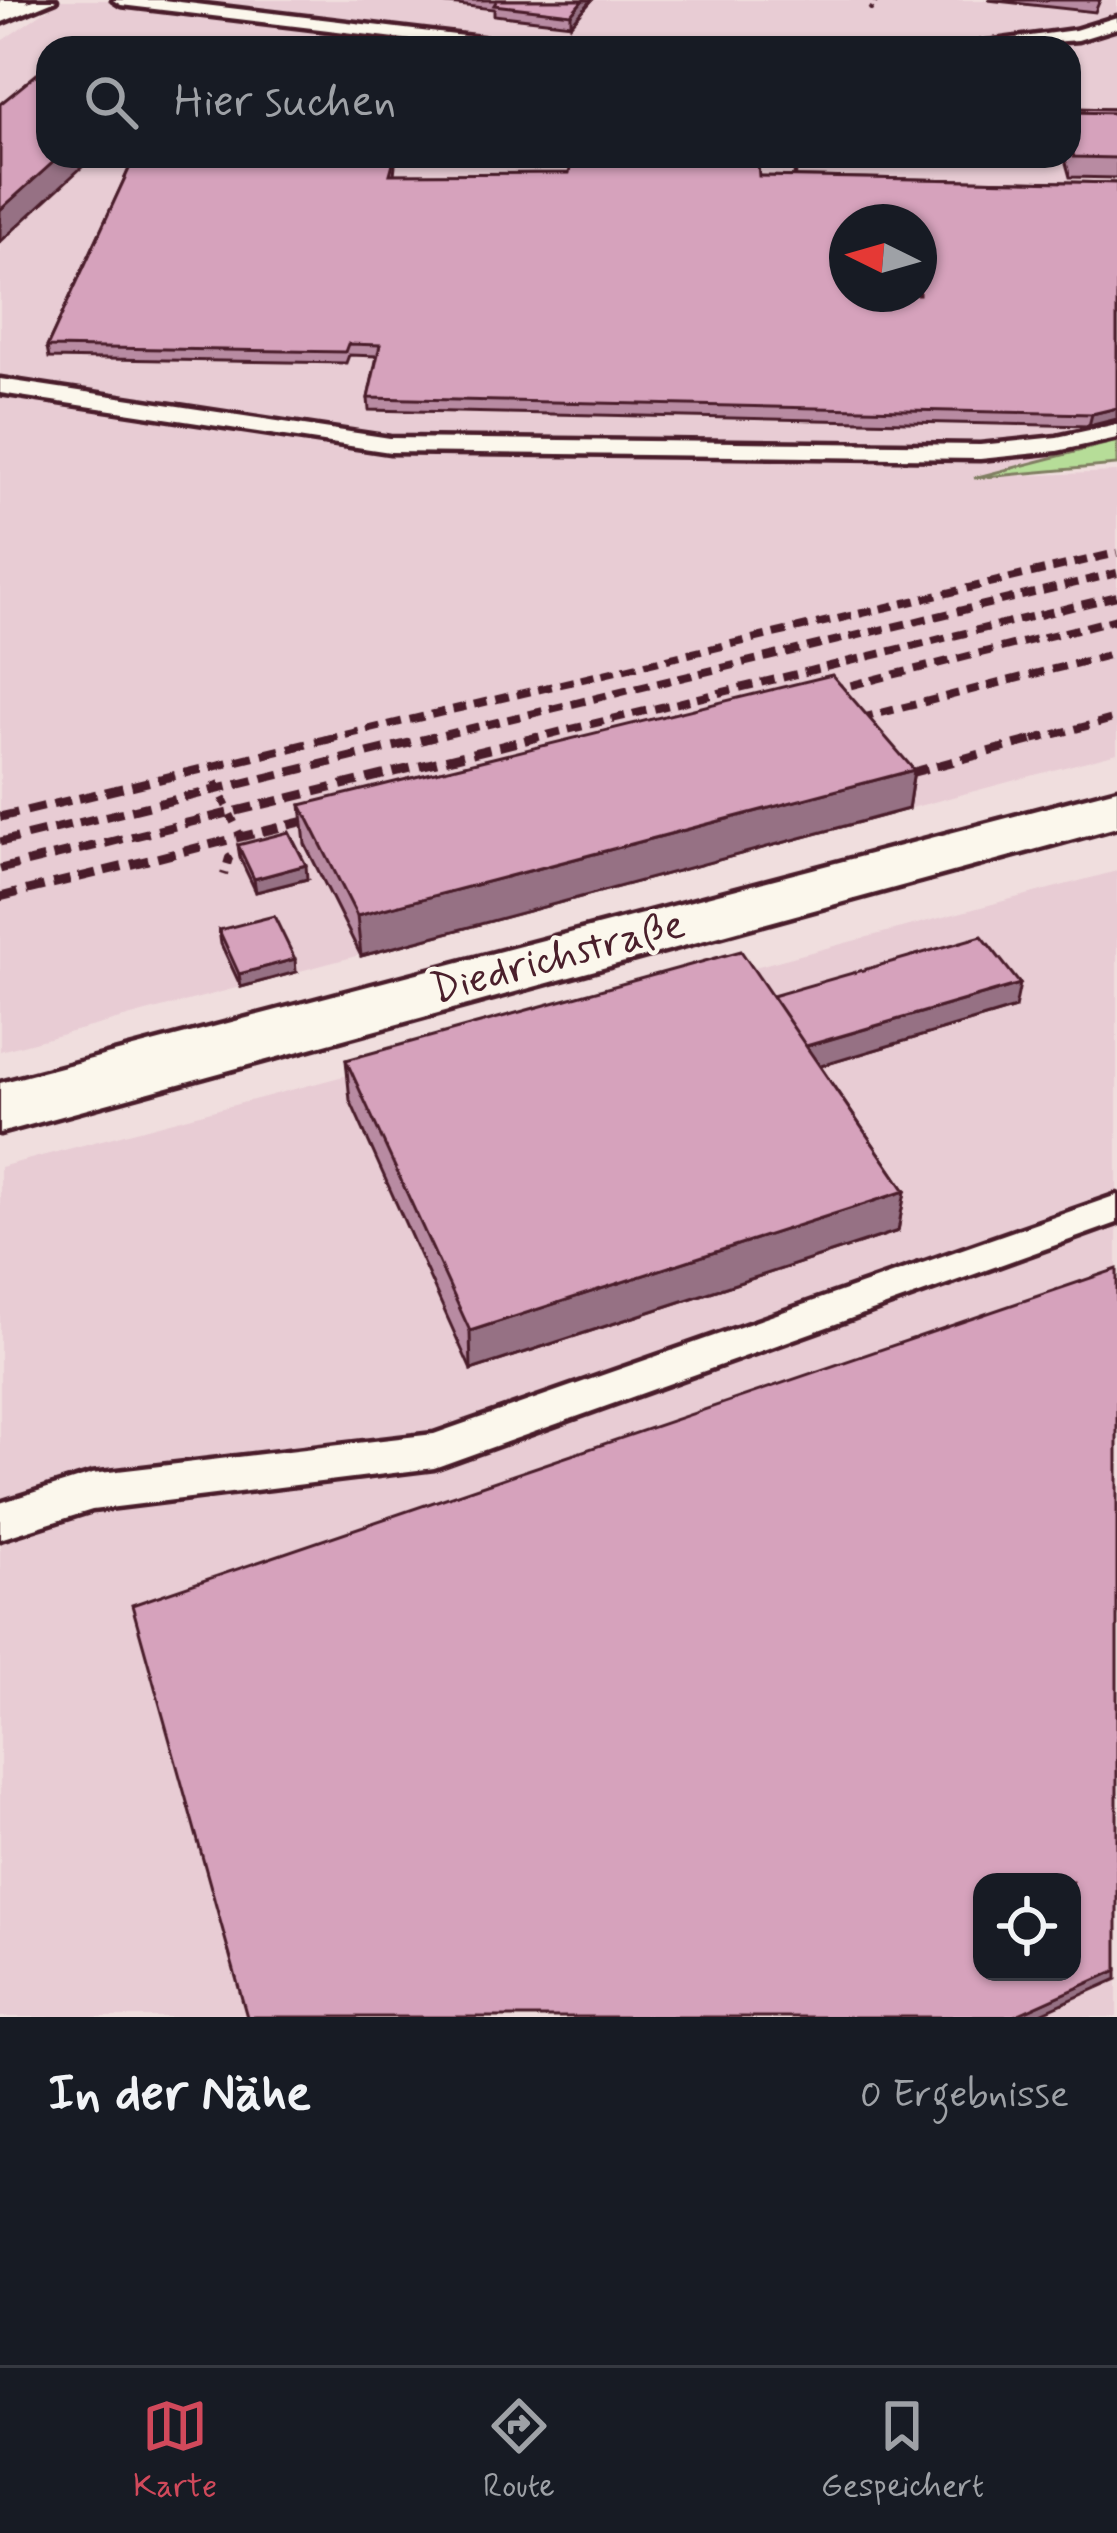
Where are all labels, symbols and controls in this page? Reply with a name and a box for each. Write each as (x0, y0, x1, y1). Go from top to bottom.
search box (36, 36, 1081, 168)
icon: search (78, 69, 144, 135)
text: Hier suchen (174, 73, 396, 132)
north arrow (829, 204, 937, 312)
street label: Diedrichstraße (425, 898, 691, 1018)
map controls (973, 1873, 1081, 1981)
button: locate (973, 1873, 1081, 1981)
text: In der Nähe (48, 2062, 311, 2128)
text: 0 Ergebnisse (860, 2070, 1069, 2121)
tab: Karte (133, 2393, 217, 2509)
tab: Route (483, 2393, 555, 2509)
tab: Gespeichert (821, 2393, 984, 2509)

